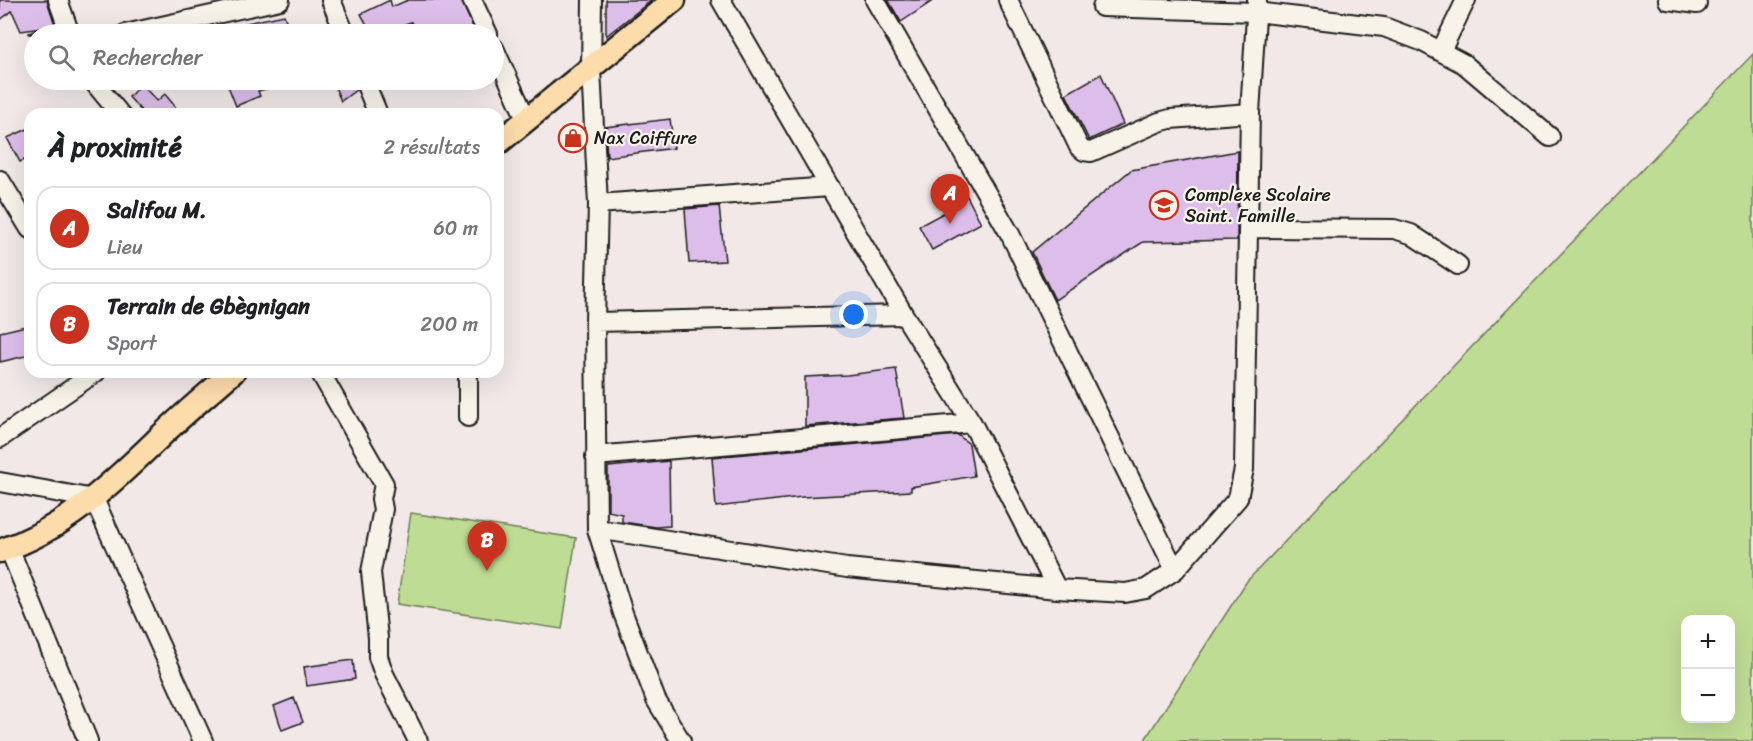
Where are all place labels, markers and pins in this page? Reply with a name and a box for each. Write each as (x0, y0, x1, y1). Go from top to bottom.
shop icon: Nax Coiffure (557, 122, 589, 154)
place label: Nax Coiffure (594, 122, 697, 154)
pin: A (930, 174, 970, 224)
place label: Complexe Scolaire Saint. Famille (1185, 179, 1331, 232)
school or university icon: Complexe Scolaire Saint. Famille (1148, 189, 1180, 221)
pin: B (468, 522, 506, 571)

